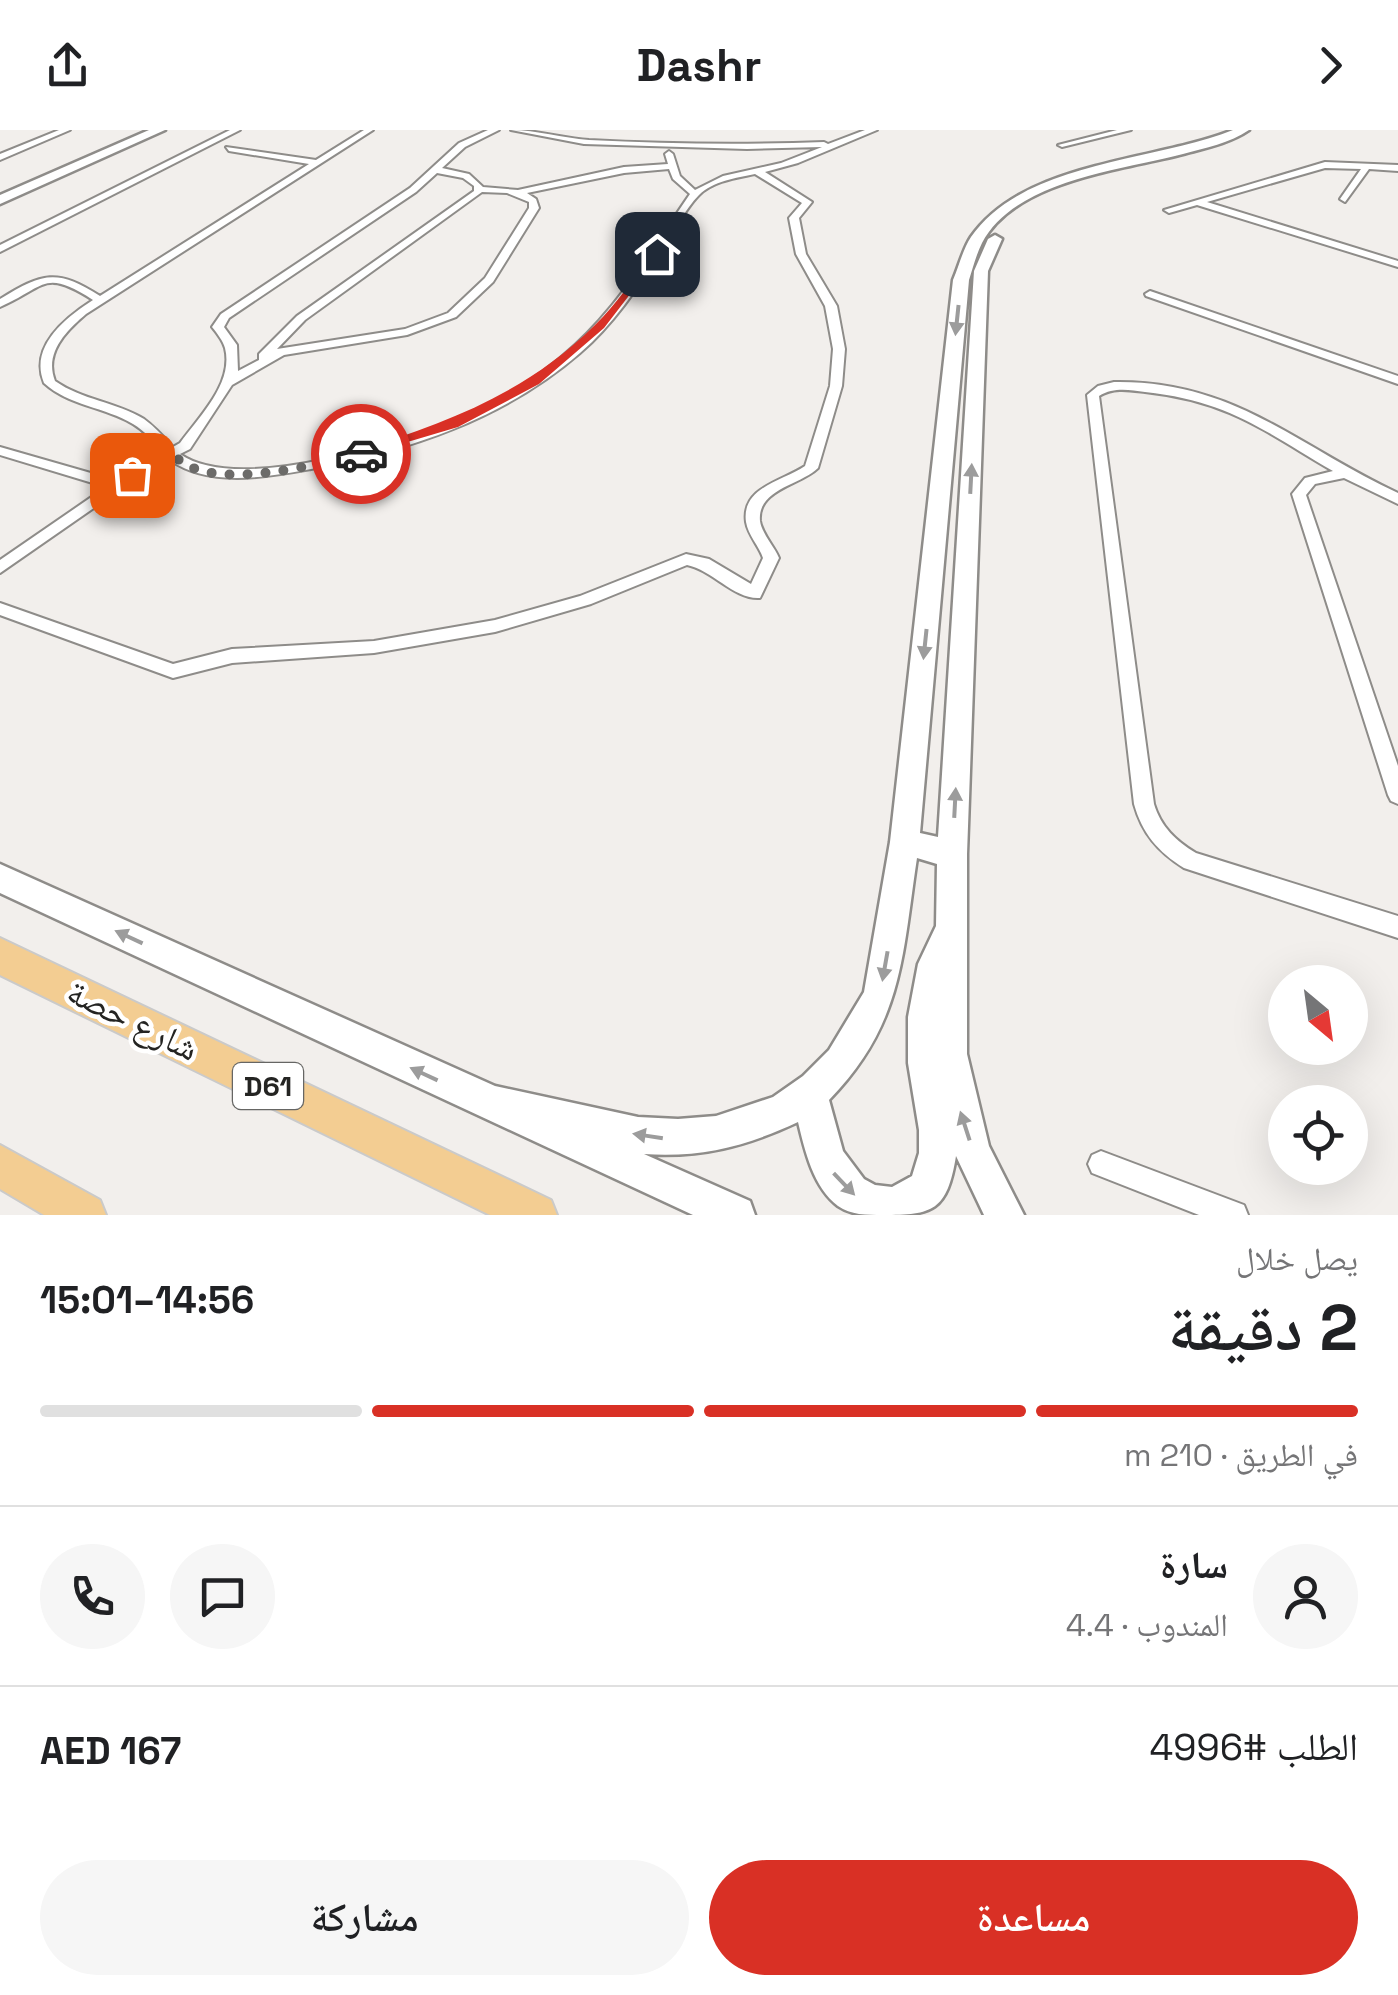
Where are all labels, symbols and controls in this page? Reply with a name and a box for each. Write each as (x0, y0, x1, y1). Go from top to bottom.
text: Dashr (637, 37, 761, 94)
icon: share (40, 38, 95, 93)
icon: forward (1303, 38, 1358, 93)
pin (615, 212, 700, 297)
icon: home (630, 227, 685, 282)
one-way arrow (949, 305, 965, 337)
courier (311, 404, 411, 504)
icon: car (334, 427, 389, 482)
pin (90, 433, 175, 518)
icon: bag (105, 448, 160, 503)
one-way arrow (963, 462, 979, 494)
one-way arrow (916, 628, 932, 660)
one-way arrow (947, 787, 963, 819)
one-way arrow (114, 929, 143, 946)
one-way arrow (877, 951, 892, 982)
north arrow (1268, 965, 1368, 1065)
map controls (1268, 965, 1368, 1185)
street label: شارع حصة (60, 969, 206, 1071)
road number: D61 (233, 1063, 303, 1109)
one-way arrow (409, 1066, 438, 1083)
button: locate (1268, 1085, 1368, 1185)
one-way arrow (956, 1111, 971, 1141)
one-way arrow (631, 1128, 663, 1143)
one-way arrow (832, 1172, 855, 1196)
text: يصل خلال (1236, 1239, 1358, 1279)
text: 14:56–15:01 (40, 1276, 254, 1324)
text: 2 دقيقة (1168, 1286, 1358, 1369)
text: في الطريق · 210 m (1124, 1435, 1358, 1475)
text: سارة (1160, 1541, 1228, 1589)
button: phone (40, 1544, 145, 1649)
button: chat (170, 1544, 275, 1649)
button: person (1253, 1544, 1358, 1649)
text: المندوب · 4.4 (1066, 1605, 1228, 1645)
text: الطلب #4996 (1149, 1723, 1358, 1771)
text: AED 167 (40, 1727, 181, 1775)
button: مشاركة (40, 1860, 689, 1975)
button: مساعدة (709, 1860, 1358, 1975)

